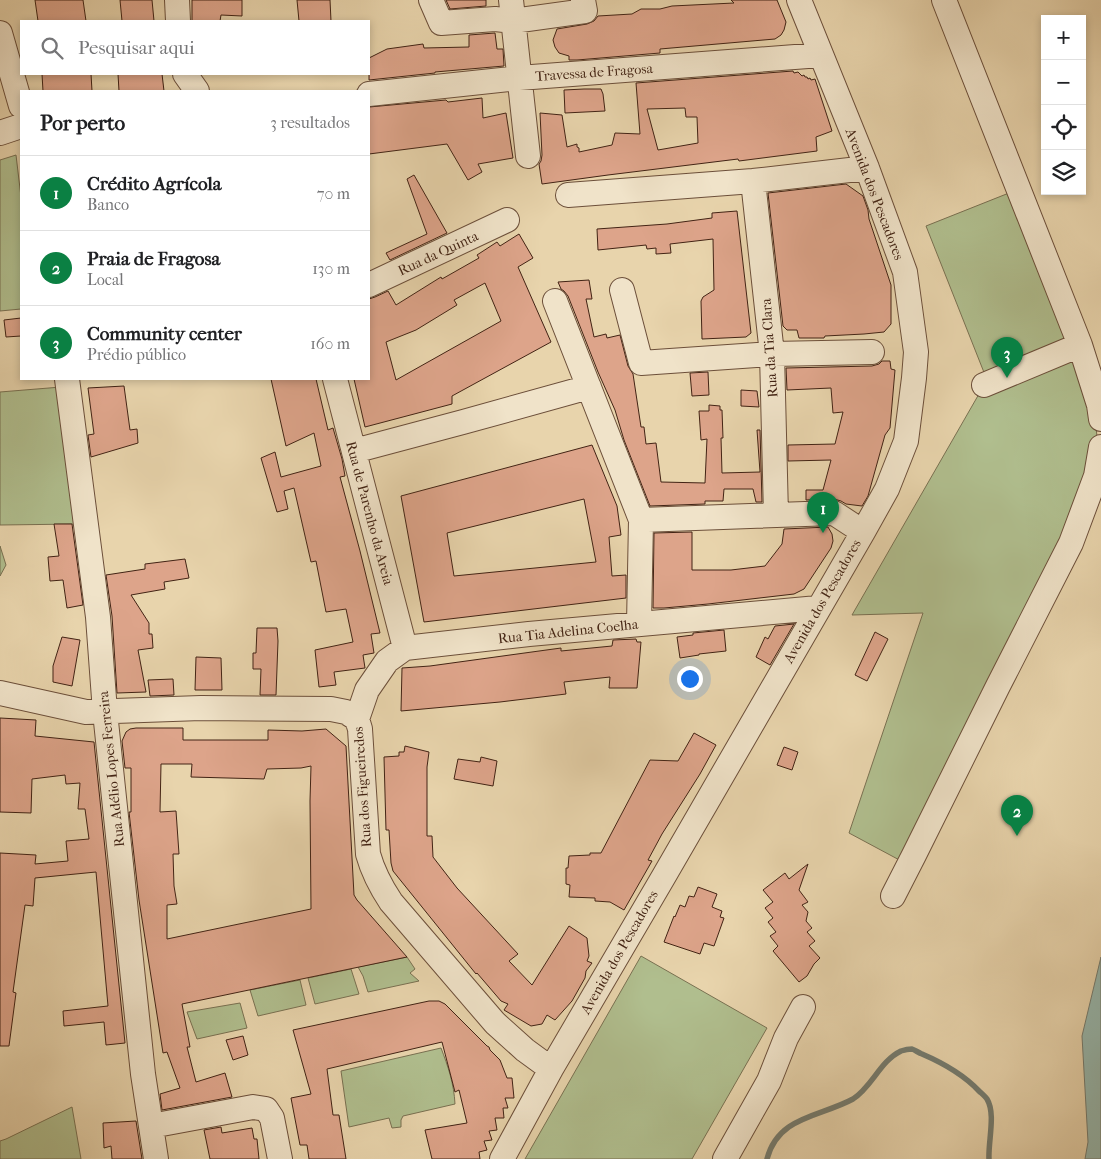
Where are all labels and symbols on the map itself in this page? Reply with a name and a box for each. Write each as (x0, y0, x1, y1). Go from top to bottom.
street label: Travessa de Fragosa (535, 60, 654, 85)
street label: Avenida dos Pescadores (841, 125, 908, 263)
street label: Rua da Quinta (395, 227, 482, 279)
street label: Rua da Tia Clara (758, 297, 781, 398)
pin: 3 (991, 337, 1023, 378)
street label: Rua de Parenho da Areia (342, 439, 397, 587)
pin: 1 (807, 492, 839, 533)
street label: Avenida dos Pescadores (780, 536, 865, 667)
street label: Rua Tia Adelina Coelha (497, 616, 640, 647)
your location (677, 666, 703, 692)
street label: Rua Adélio Lopes Ferreira (95, 690, 128, 848)
street label: Rua dos Figueiredos (350, 726, 375, 848)
pin: 2 (1001, 795, 1033, 836)
street label: Avenida dos Pescadores (577, 887, 662, 1018)

